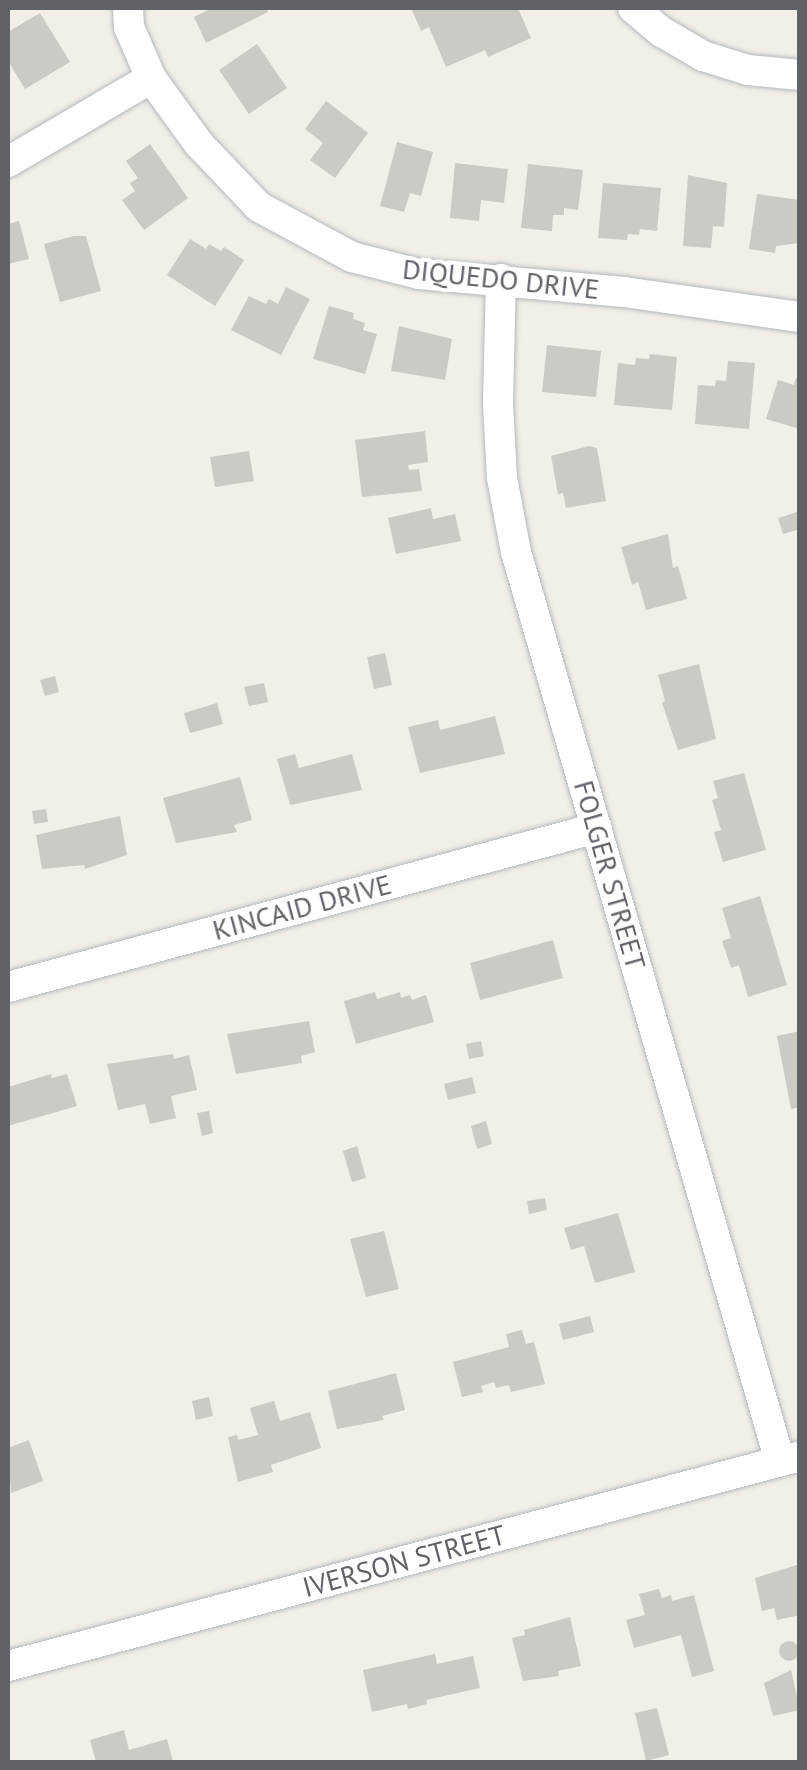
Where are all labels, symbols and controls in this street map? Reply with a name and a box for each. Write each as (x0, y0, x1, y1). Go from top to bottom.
street label: DIQUEDO DRIVE (401, 252, 601, 306)
street label: FOLGER STREET (567, 777, 653, 973)
street label: KINCAID DRIVE (209, 867, 395, 947)
street label: IVERSON STREET (299, 1518, 509, 1604)

